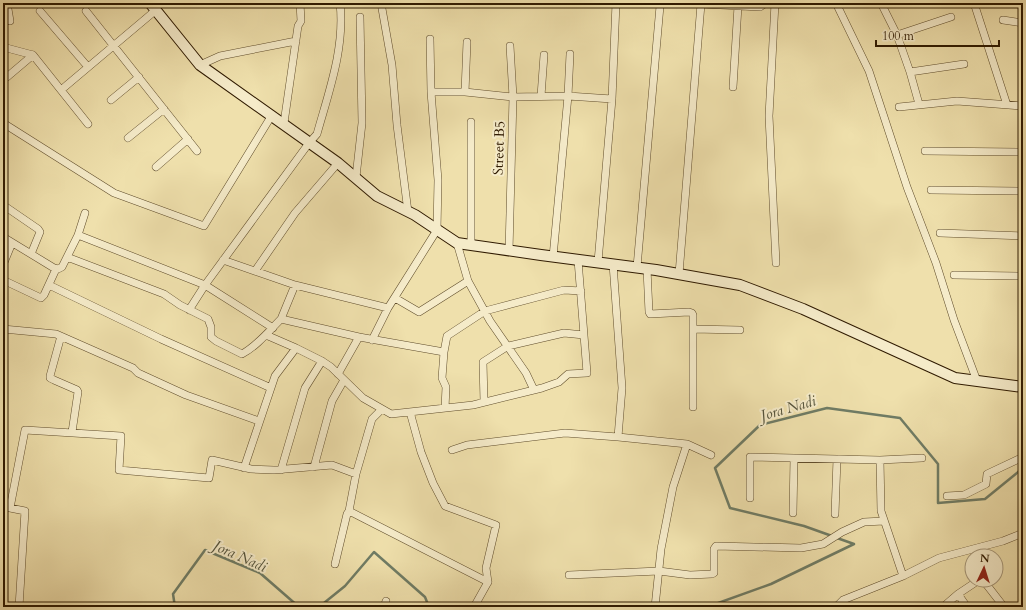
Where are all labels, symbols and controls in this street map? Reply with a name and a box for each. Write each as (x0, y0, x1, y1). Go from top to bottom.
scale bar (876, 22, 999, 48)
text: 100 m (882, 28, 915, 44)
street label: Street B5 (489, 121, 509, 175)
water label: Jora Nadi (754, 390, 819, 427)
water label: Jora Nadi (206, 534, 271, 577)
north arrow (964, 548, 1004, 588)
text: N (979, 551, 990, 566)

